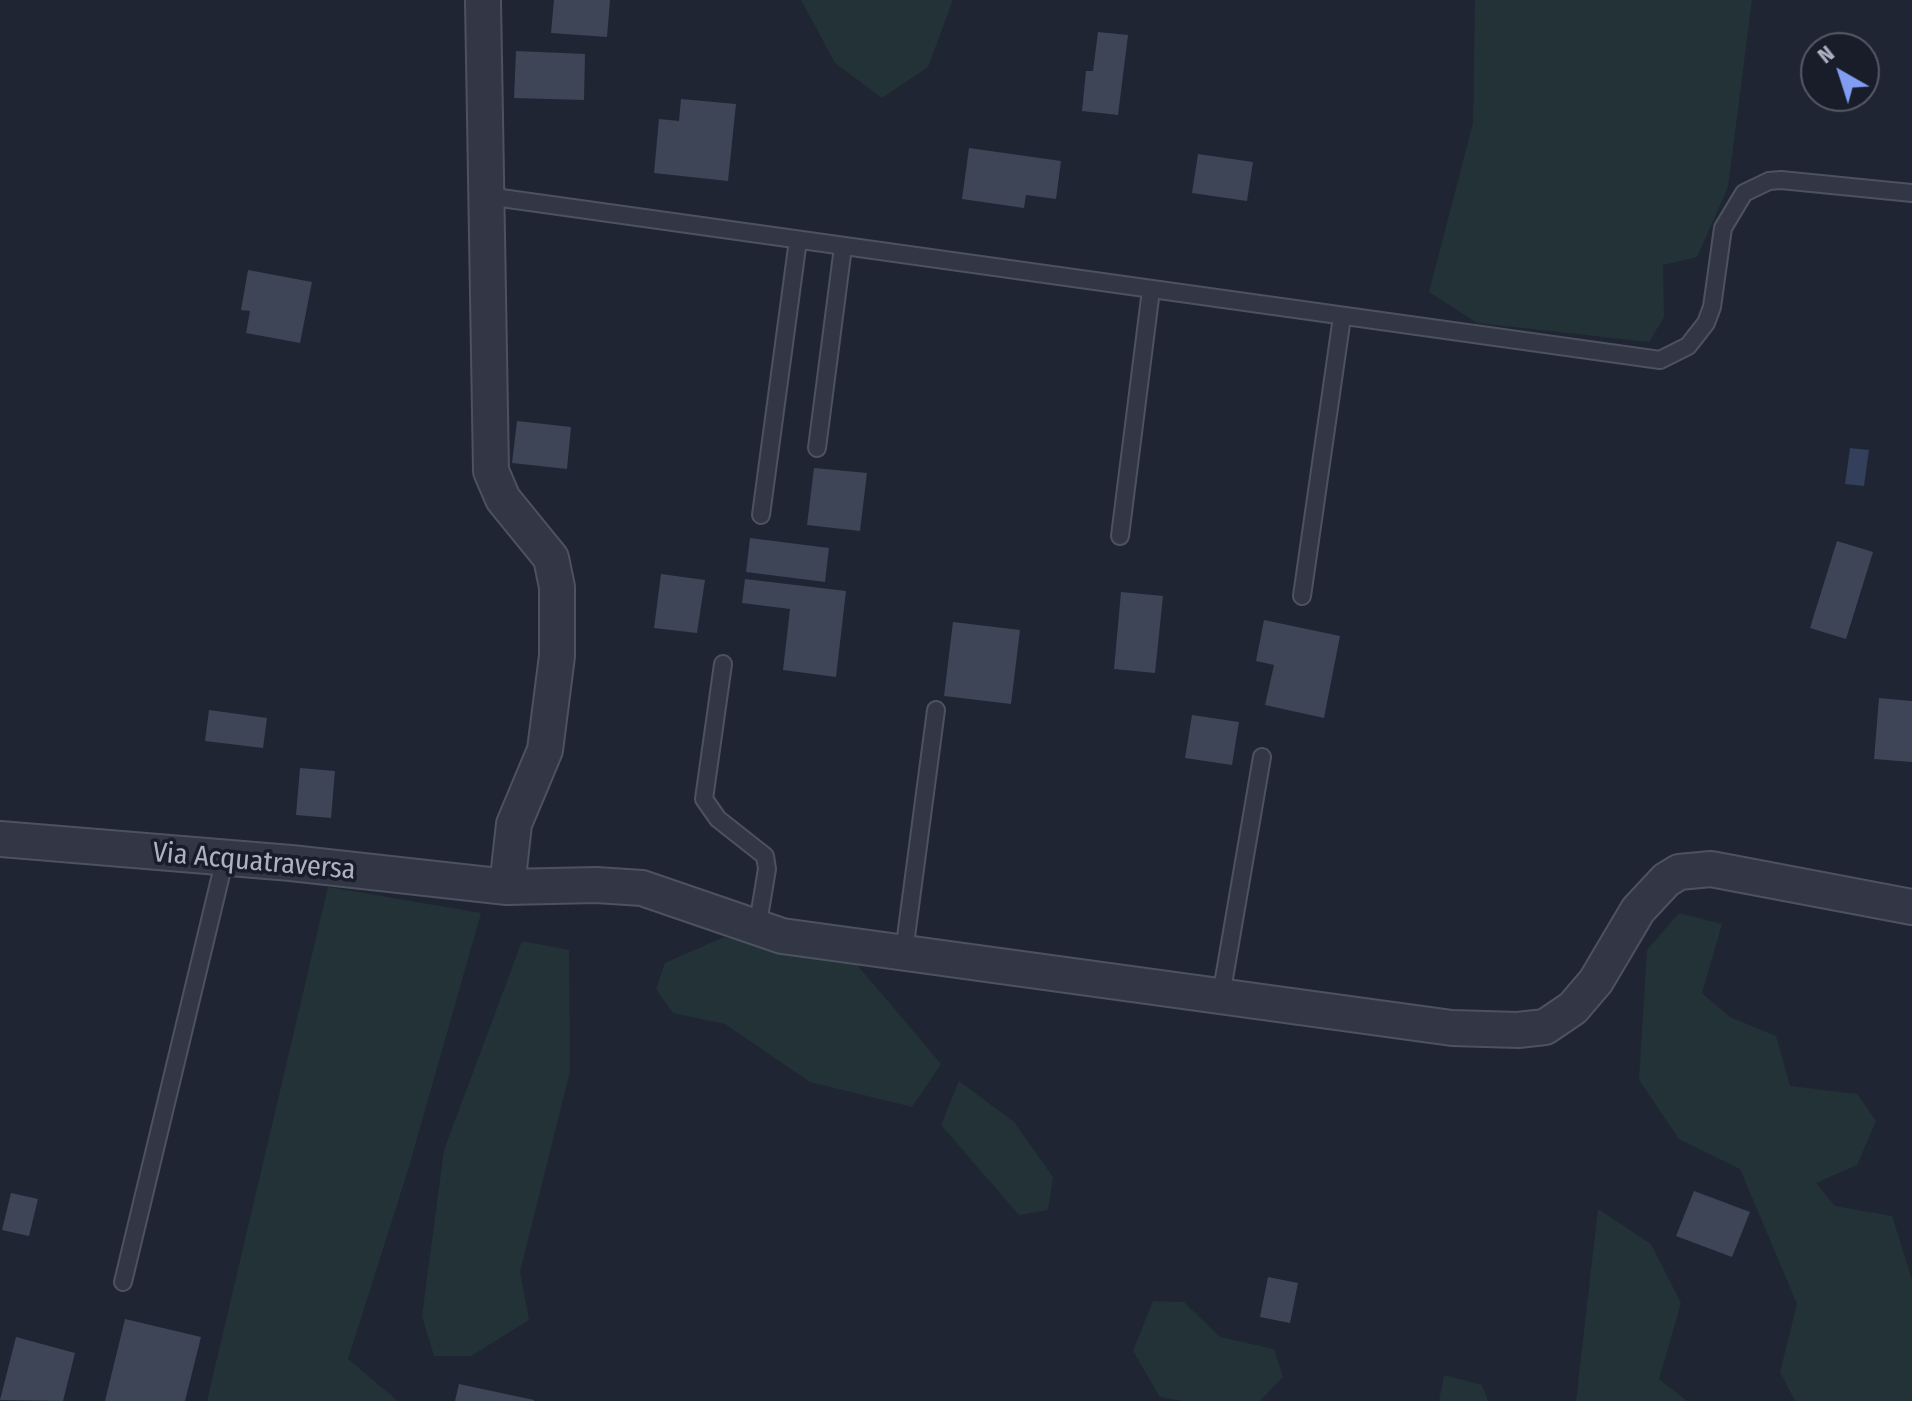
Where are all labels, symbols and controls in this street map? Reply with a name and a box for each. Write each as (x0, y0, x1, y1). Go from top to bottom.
north arrow (1800, 32, 1880, 112)
text: N (1812, 40, 1839, 69)
street label: Via Acquatraversa (151, 836, 357, 888)

